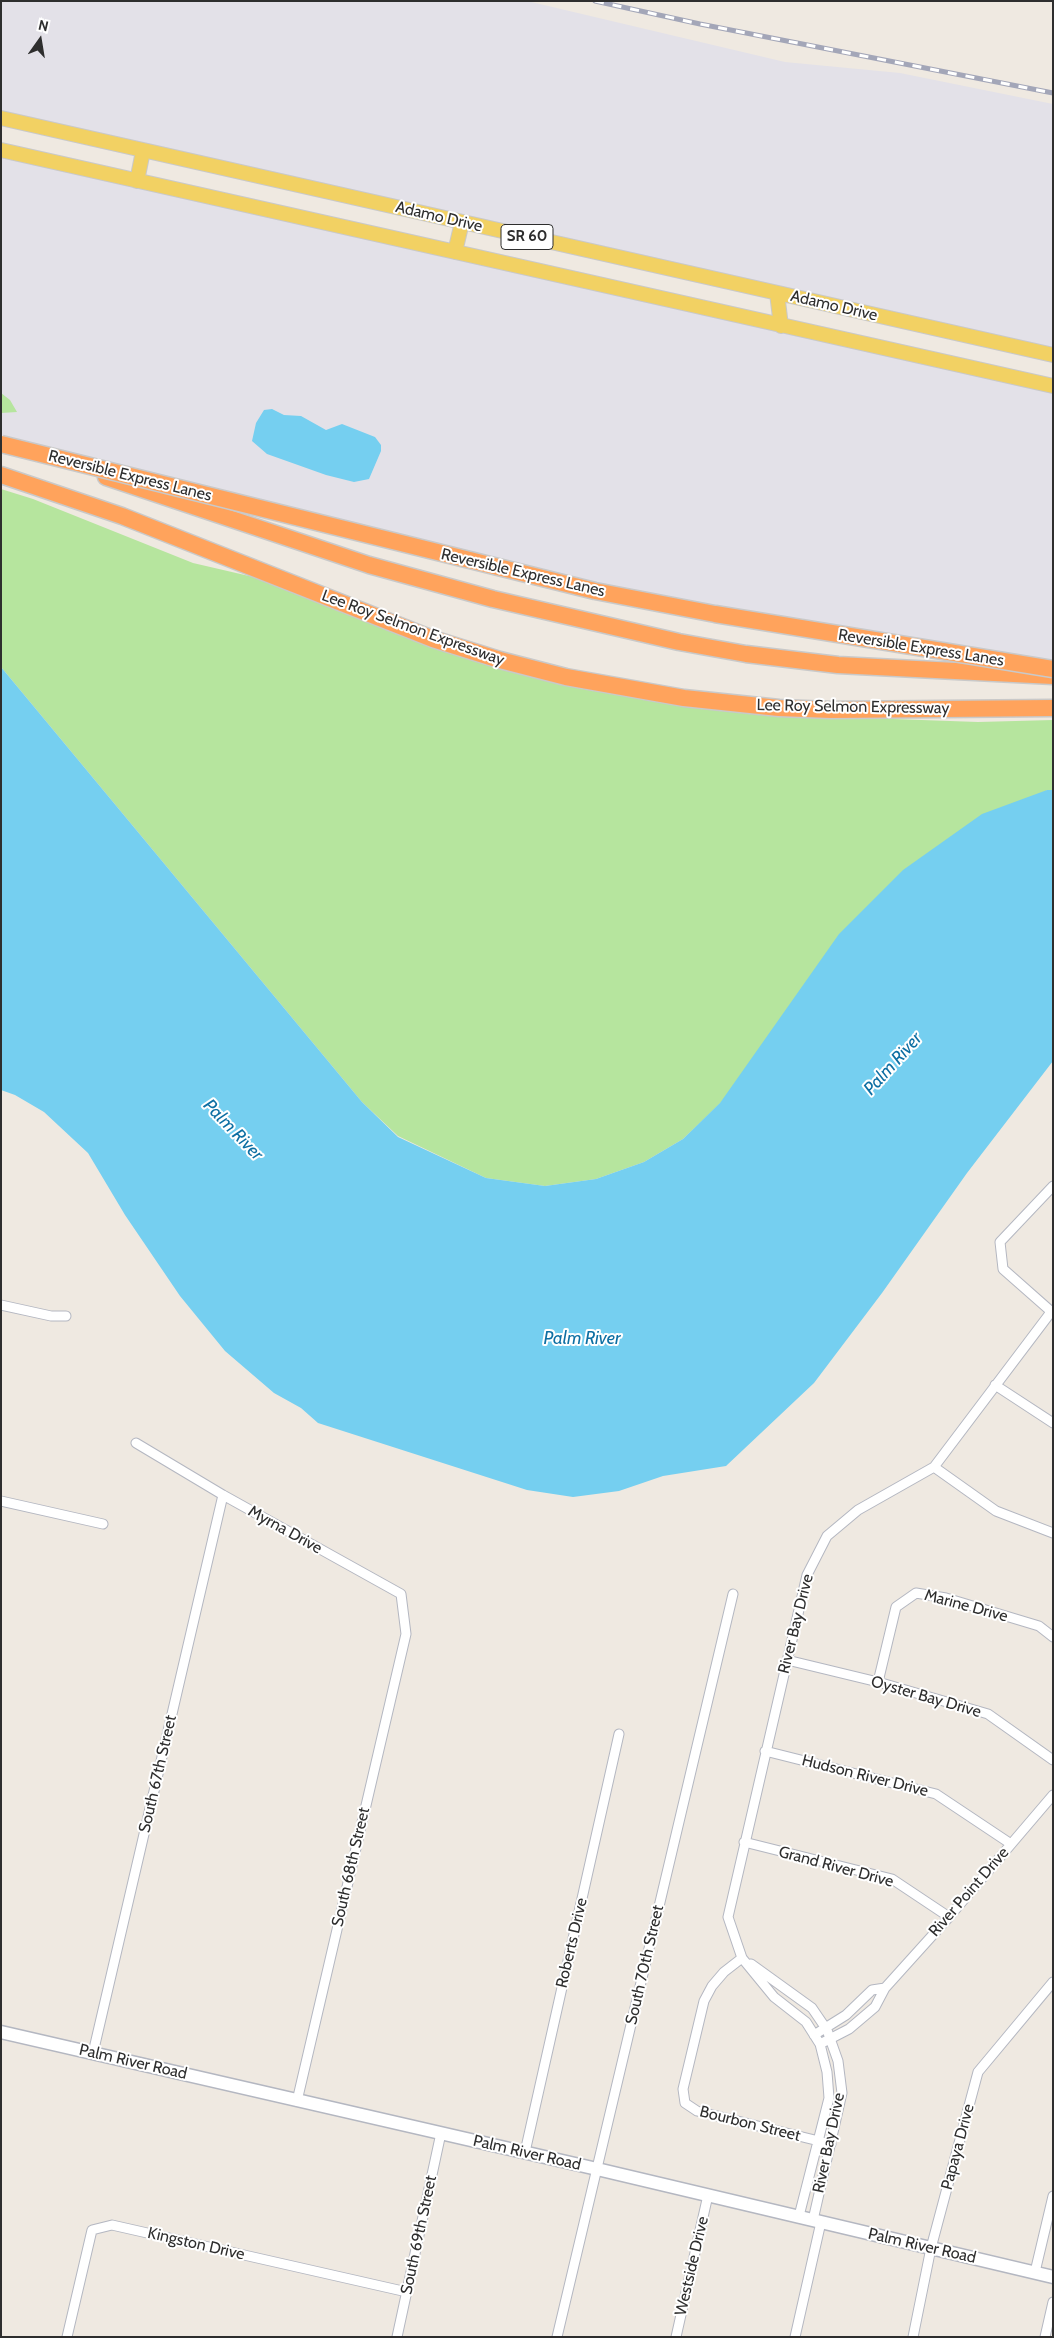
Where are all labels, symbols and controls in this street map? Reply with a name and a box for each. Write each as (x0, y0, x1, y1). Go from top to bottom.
north arrow (15, 15, 65, 65)
text: N (37, 16, 50, 35)
street label: Adamo Drive (394, 198, 484, 236)
road number: SR 60 (501, 224, 553, 250)
street label: Adamo Drive (789, 287, 879, 325)
street label: Reversible Express Lanes (46, 446, 214, 506)
street label: Reversible Express Lanes (439, 545, 607, 601)
street label: Lee Roy Selmon Expressway (319, 586, 507, 670)
street label: Reversible Express Lanes (837, 625, 1005, 671)
street label: Lee Roy Selmon Expressway (756, 696, 950, 718)
water label: Palm River (859, 1028, 927, 1100)
water label: Palm River (199, 1095, 267, 1165)
water label: Palm River (544, 1328, 620, 1350)
street label: Myrna Drive (245, 1502, 325, 1558)
street label: River Bay Drive (774, 1572, 818, 1676)
street label: Marine Drive (922, 1586, 1010, 1626)
street label: Oyster Bay Drive (869, 1672, 983, 1722)
street label: South 67th Street (135, 1713, 181, 1835)
street label: Hudson River Drive (800, 1751, 930, 1801)
street label: South 68th Street (328, 1806, 374, 1928)
street label: Grand River Drive (776, 1842, 896, 1892)
street label: River Point Drive (925, 1843, 1013, 1941)
street label: Roberts Drive (552, 1896, 592, 1990)
street label: South 70th Street (622, 1903, 668, 2027)
street label: Palm River Road (77, 2040, 189, 2084)
street label: River Bay Drive (809, 2091, 849, 2195)
street label: Bourbon Street (698, 2102, 802, 2146)
street label: Papaya Drive (937, 2102, 979, 2192)
street label: Palm River Road (471, 2131, 583, 2175)
street label: South 69th Street (397, 2174, 441, 2296)
street label: Westside Drive (671, 2214, 713, 2318)
street label: Kingston Drive (146, 2224, 246, 2264)
street label: Palm River Road (866, 2224, 978, 2268)

